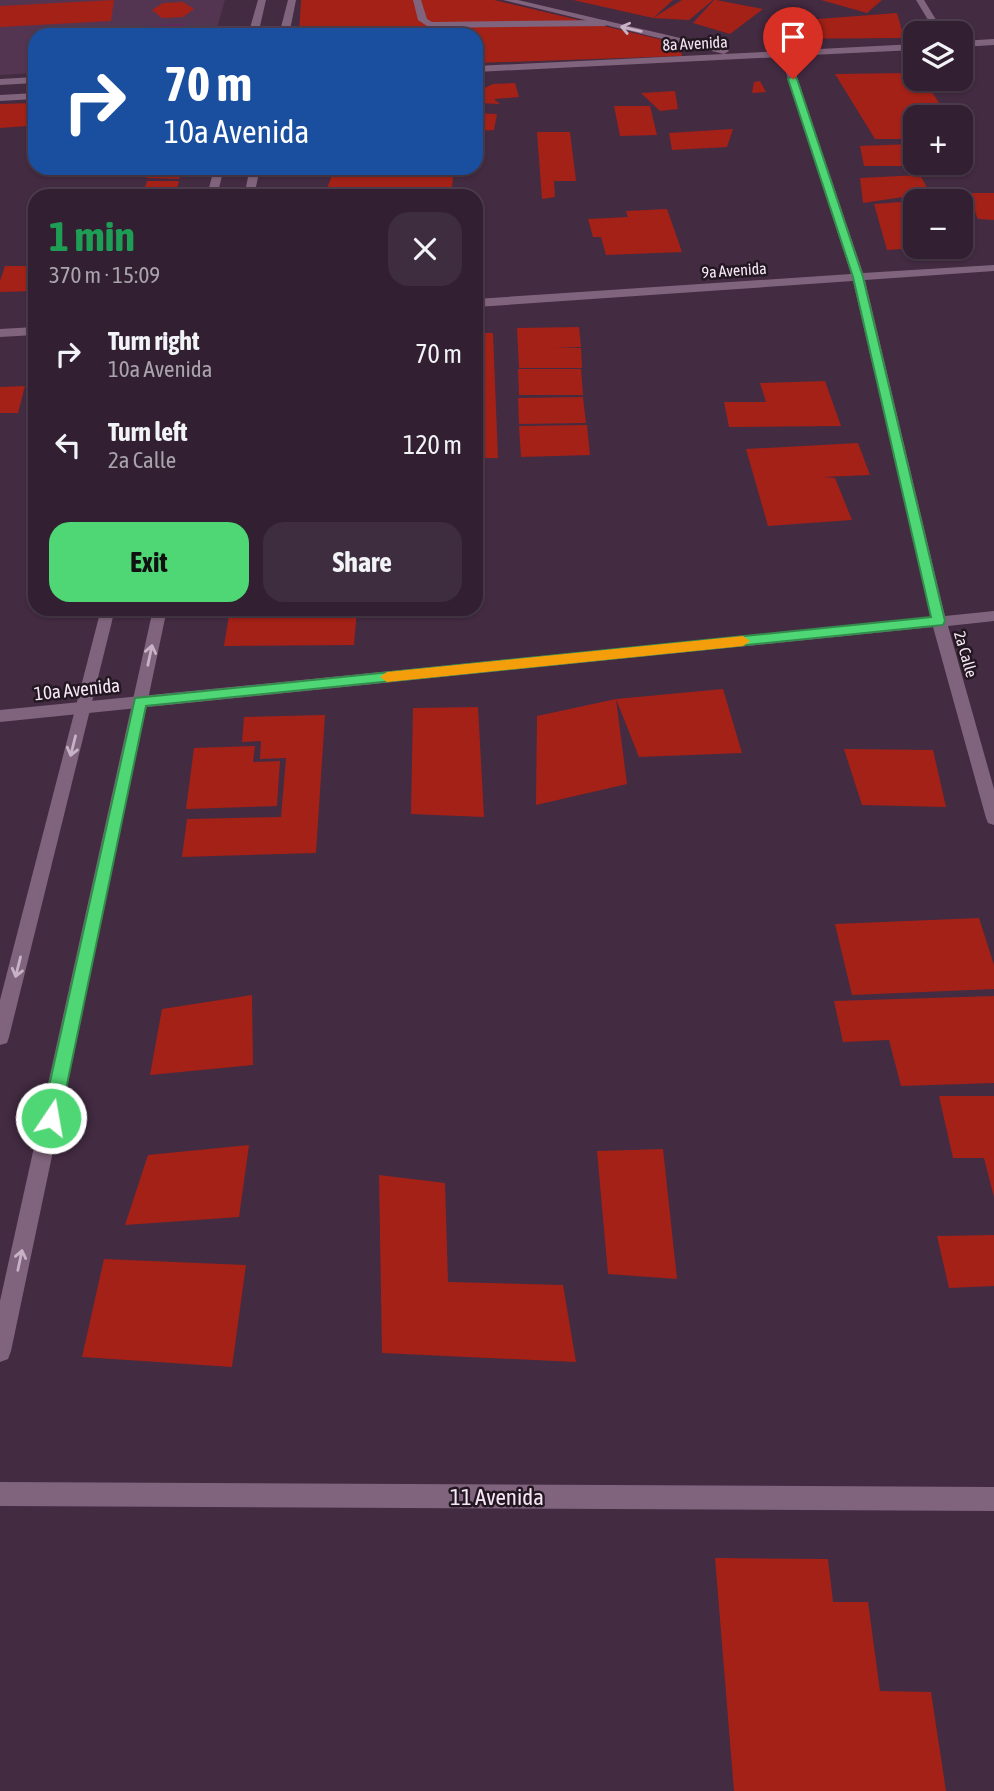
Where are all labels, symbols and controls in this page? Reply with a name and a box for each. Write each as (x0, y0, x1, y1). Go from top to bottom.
pin (763, 7, 823, 79)
icon: arrive (774, 18, 812, 56)
map controls (903, 21, 973, 259)
button: layers (903, 21, 973, 91)
one-way arrow (620, 22, 643, 35)
street label: 8a Avenida (662, 32, 728, 54)
text: 70 m (164, 55, 252, 111)
icon: right (49, 56, 140, 147)
button: + (903, 105, 973, 175)
text: 10a Avenida (164, 113, 309, 150)
button: − (903, 189, 973, 259)
text: 1 min (49, 212, 135, 260)
button: close (388, 212, 462, 286)
street label: 9a Avenida (701, 259, 767, 281)
text: 370 m · 15:09 (49, 262, 160, 288)
text: Turn right (108, 326, 199, 356)
icon: right (49, 335, 87, 373)
text: 70 m (415, 339, 462, 369)
text: 10a Avenida (108, 356, 212, 382)
text: Turn left (108, 417, 188, 447)
icon: left (49, 426, 87, 464)
text: 120 m (403, 430, 462, 460)
text: 2a Calle (108, 447, 176, 473)
button: Exit (49, 522, 249, 602)
button: Share (263, 522, 462, 602)
street label: 2a Calle (951, 629, 981, 679)
one-way arrow (144, 644, 158, 667)
street label: 10a Avenida (33, 674, 121, 704)
one-way arrow (66, 735, 79, 757)
one-way arrow (11, 955, 24, 978)
position arrow (14, 1081, 88, 1155)
one-way arrow (13, 1249, 27, 1272)
street label: 11 Avenida (450, 1484, 544, 1510)

